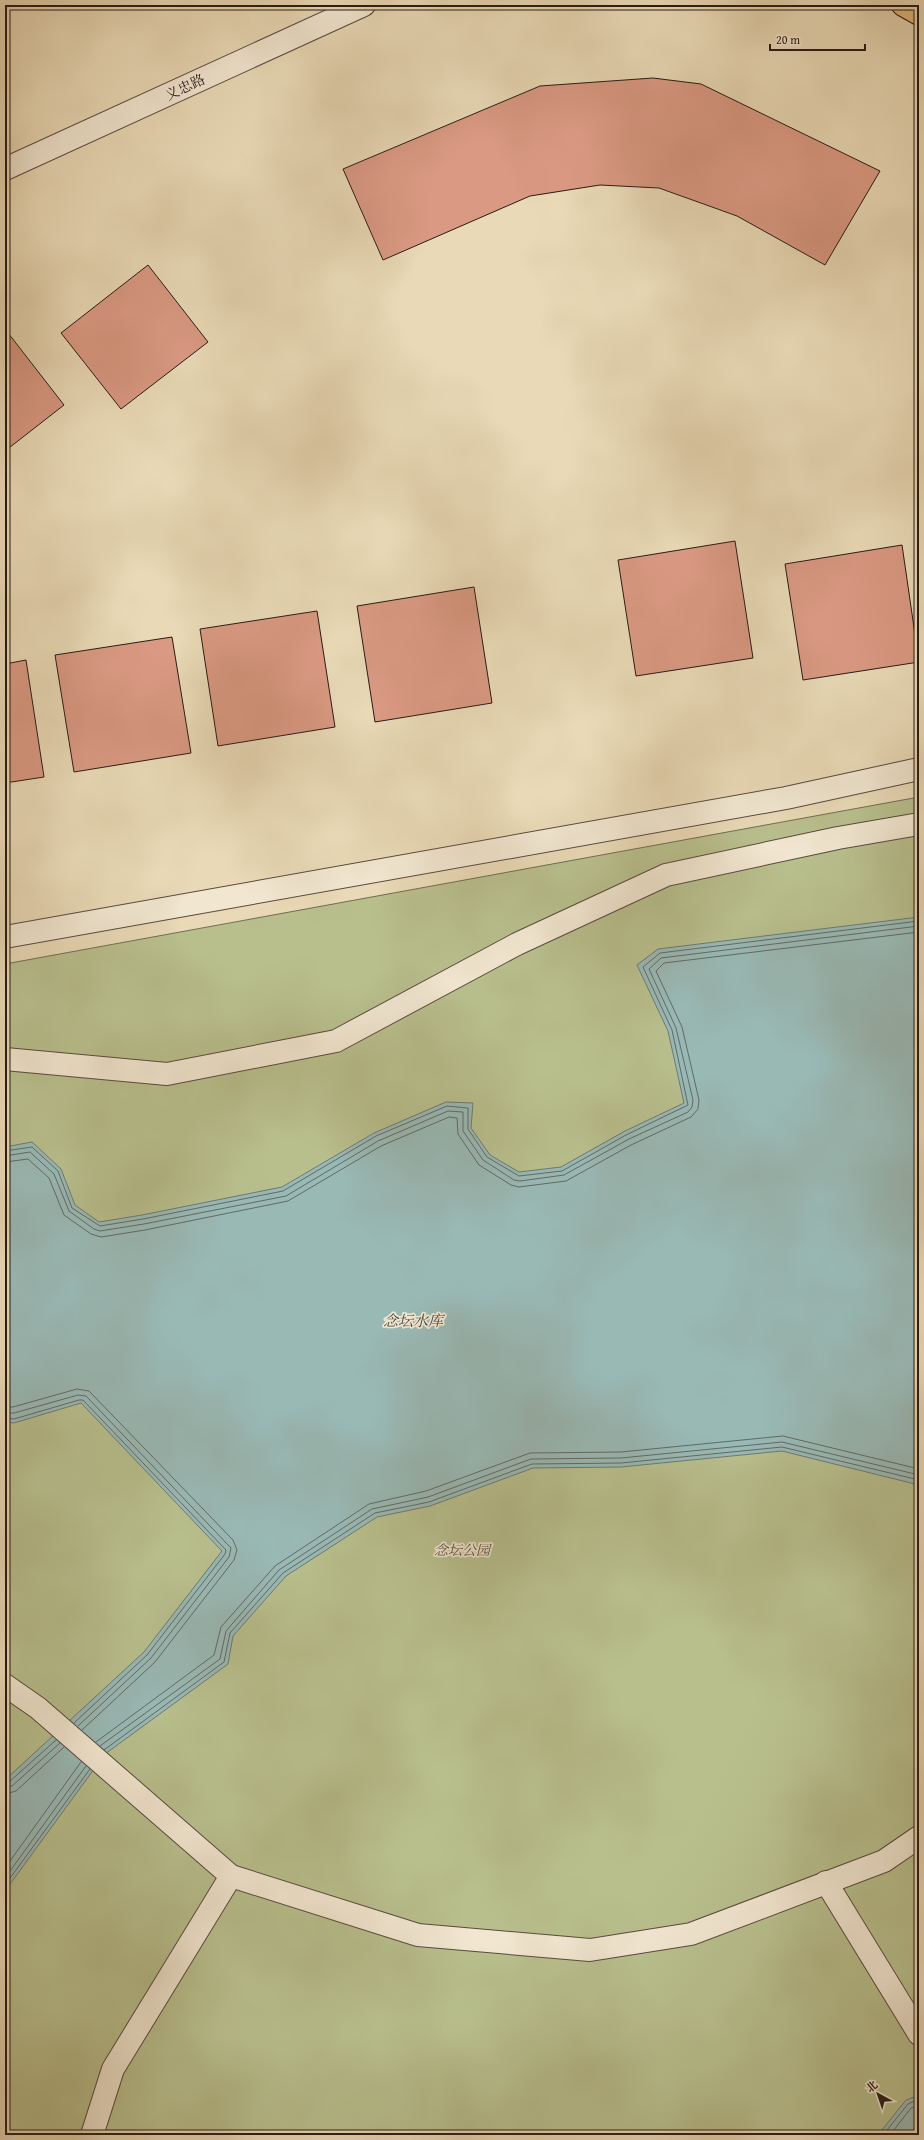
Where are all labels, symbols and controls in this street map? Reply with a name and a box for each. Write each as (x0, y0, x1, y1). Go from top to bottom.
scale bar (770, 26, 865, 52)
text: 20 m (776, 31, 800, 48)
street label: 义忠路 (162, 69, 208, 105)
water label: 念坛水库 (383, 1310, 446, 1331)
park label: 念坛公园 (434, 1540, 492, 1560)
north arrow (858, 2074, 898, 2114)
text: 北 (862, 2077, 881, 2096)

